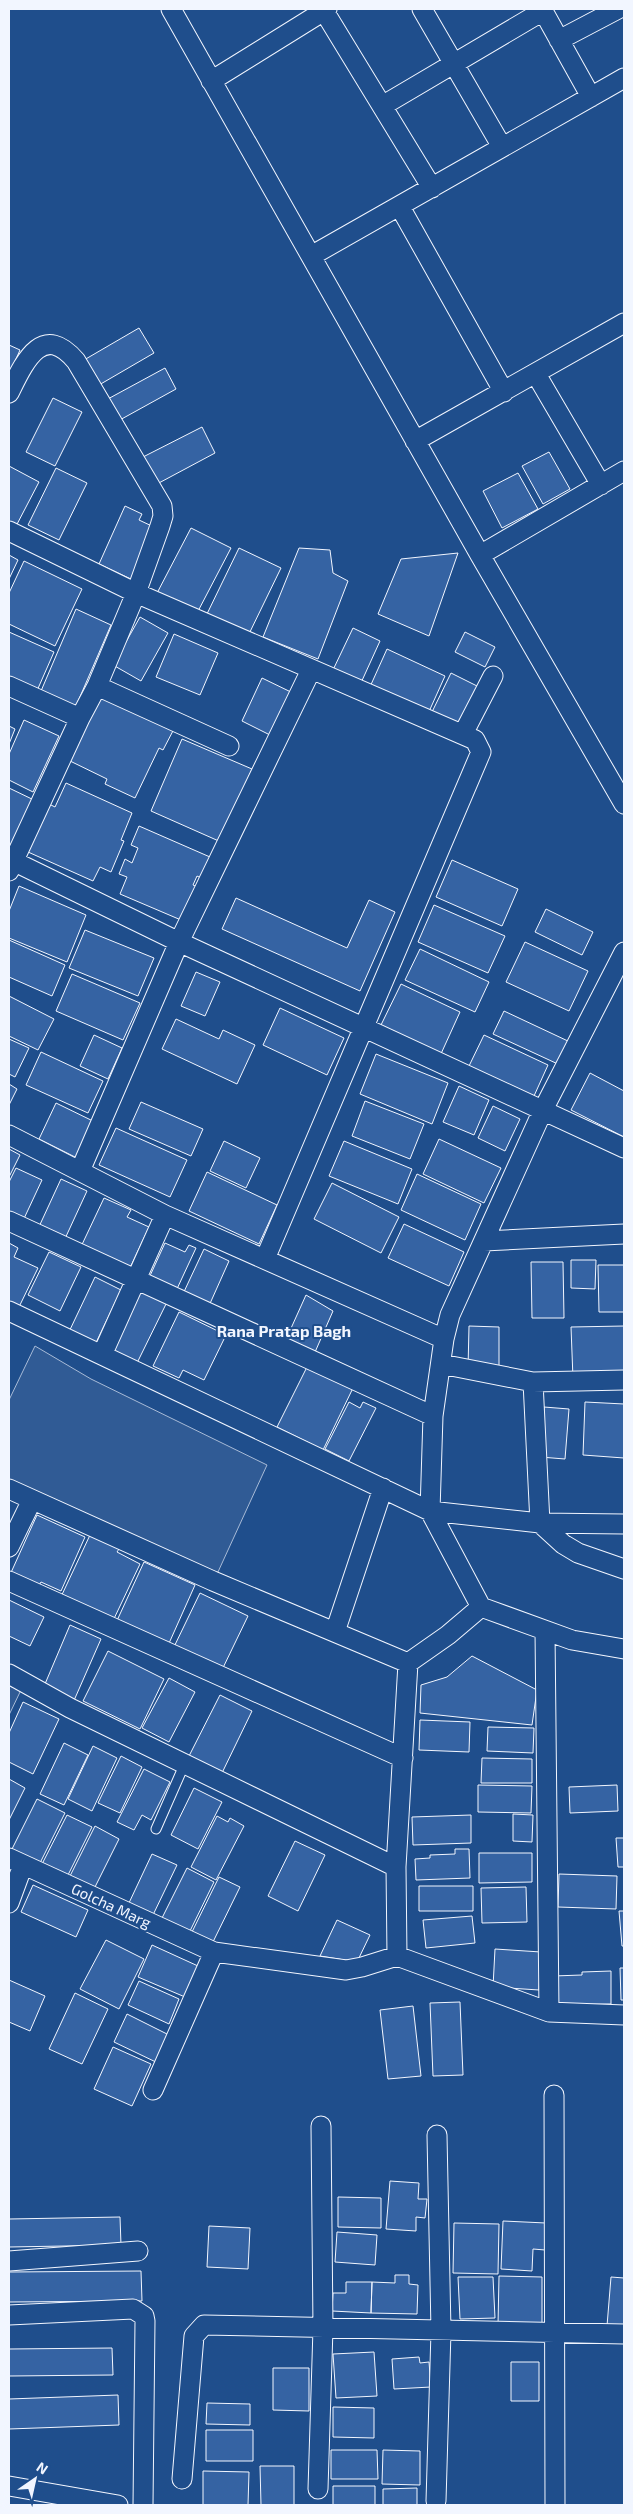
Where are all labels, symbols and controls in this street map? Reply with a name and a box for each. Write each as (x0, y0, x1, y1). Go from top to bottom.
district label: Rana Pratap Bagh (217, 1321, 351, 1340)
street label: Golcha Marg (69, 1879, 155, 1932)
north arrow (10, 2454, 60, 2504)
text: N (34, 2458, 51, 2478)

